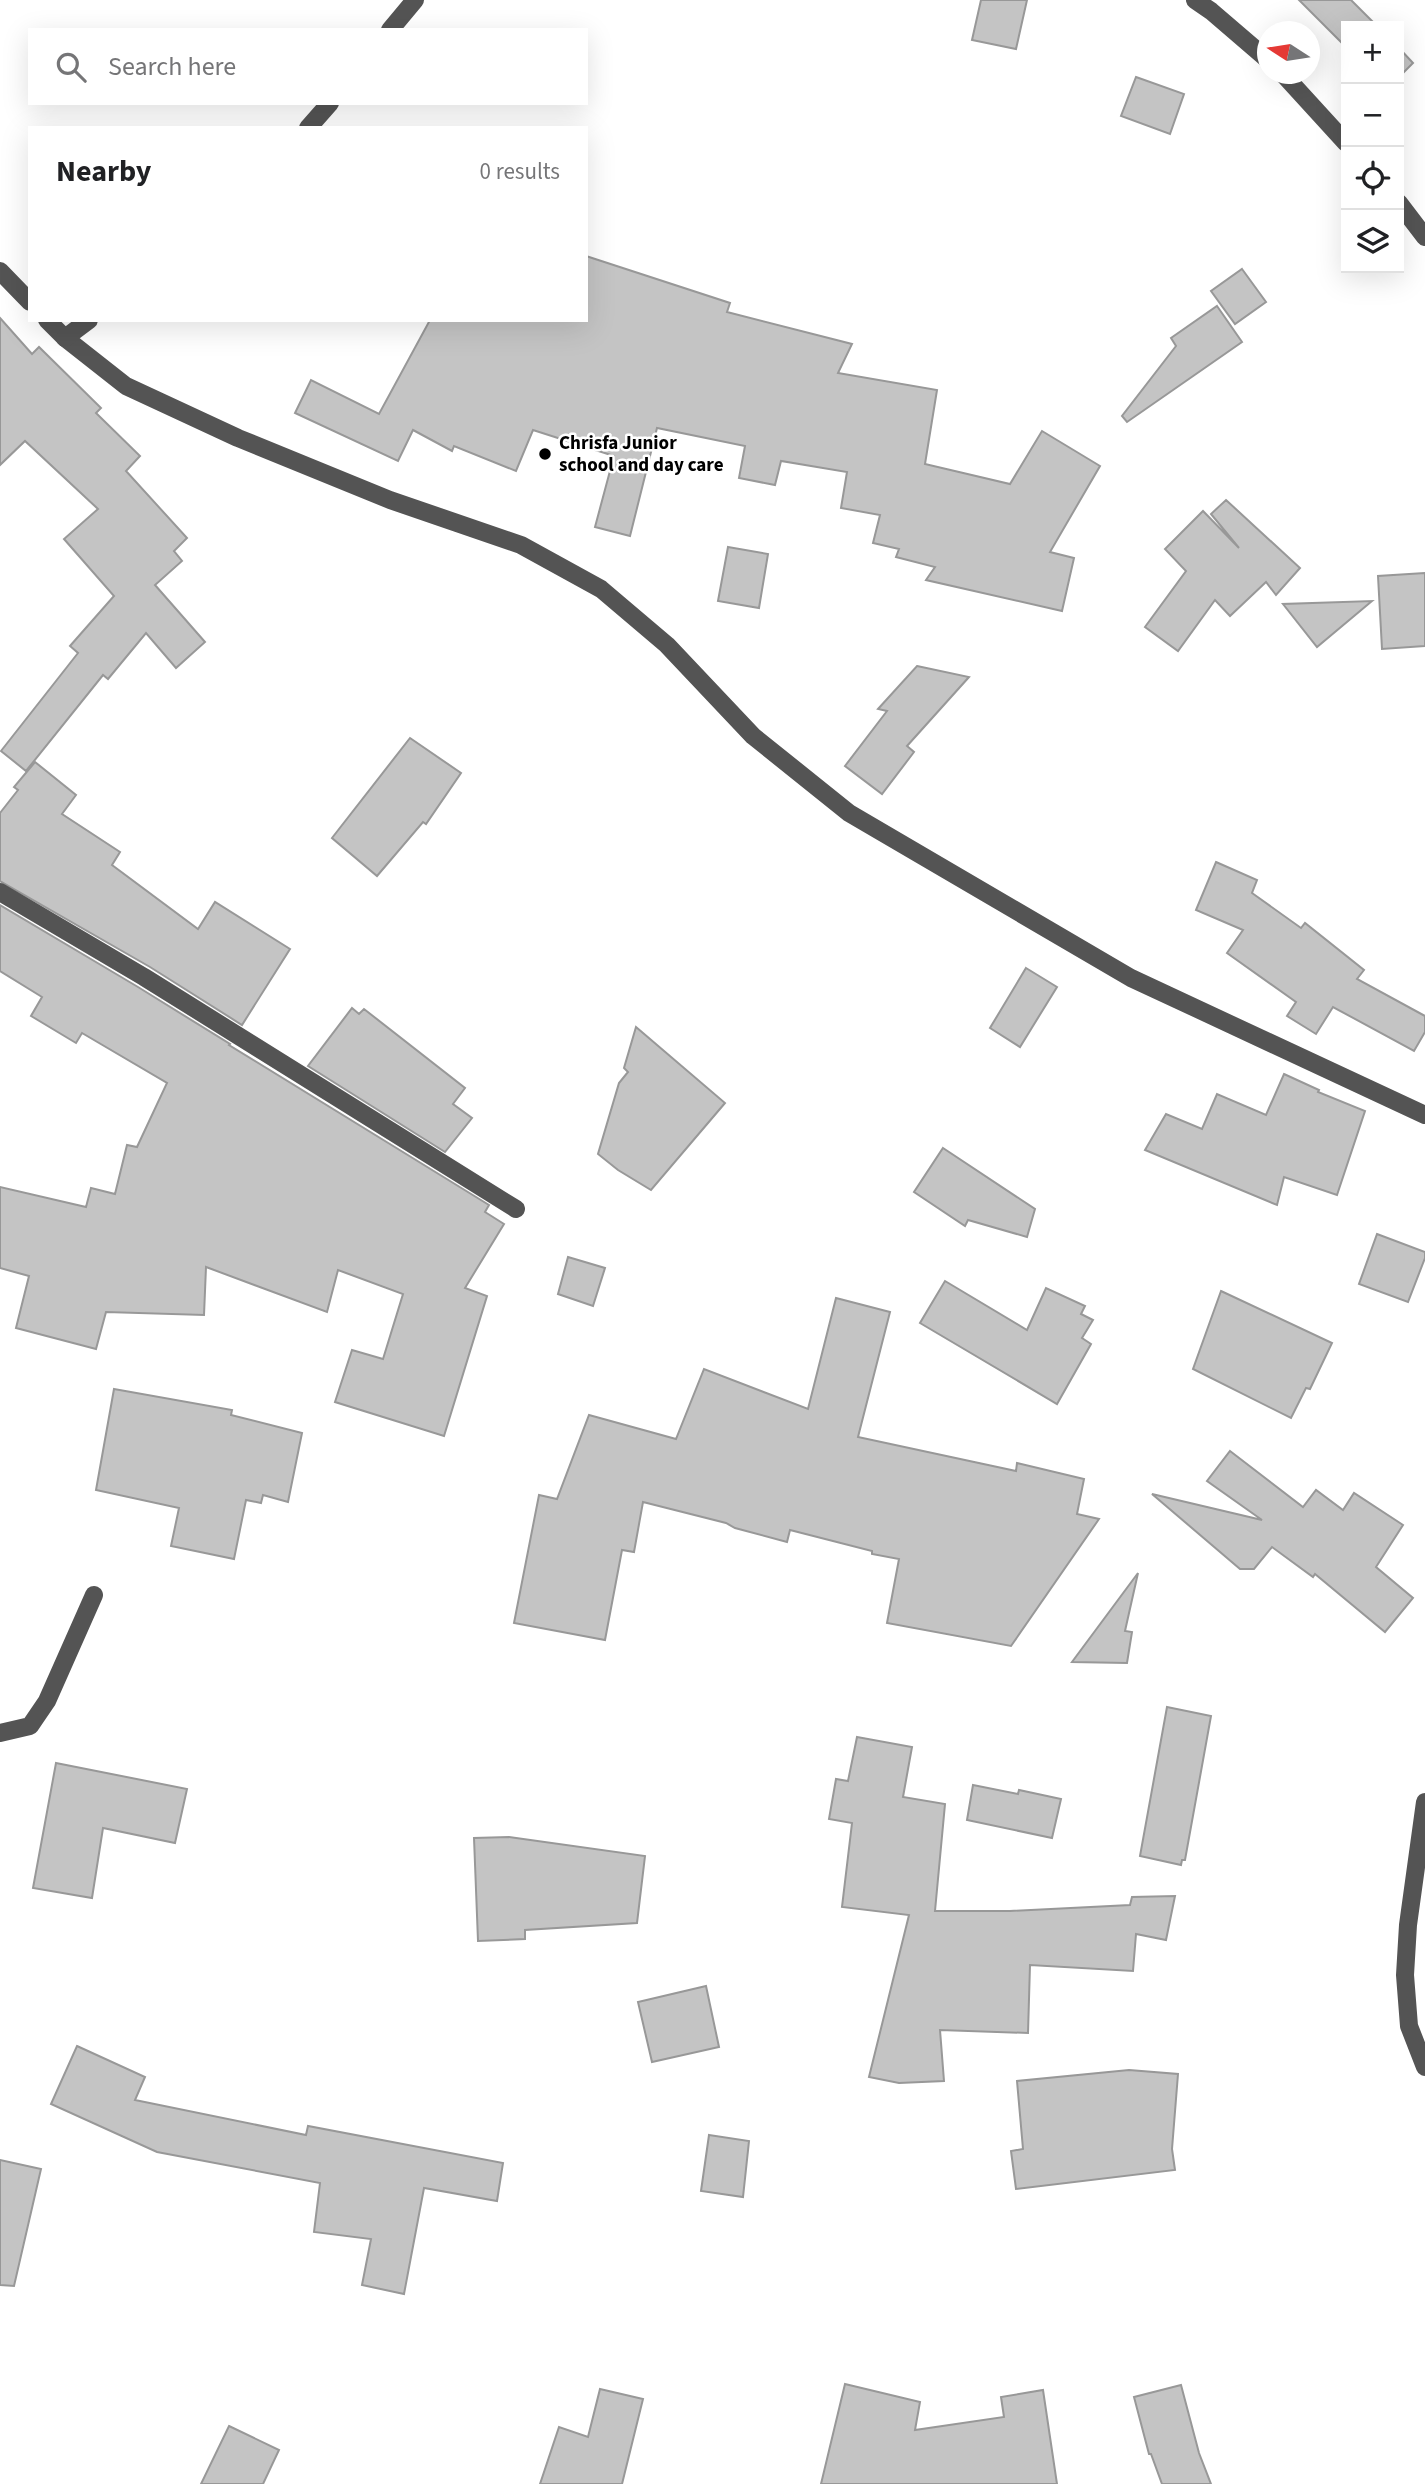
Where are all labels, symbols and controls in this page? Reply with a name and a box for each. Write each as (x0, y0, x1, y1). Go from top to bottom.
north arrow (1257, 21, 1320, 84)
map controls (1341, 21, 1404, 273)
button: + (1341, 21, 1404, 84)
search box (28, 28, 588, 105)
icon: search (52, 48, 90, 86)
text: Search here (108, 48, 236, 85)
button: − (1341, 84, 1404, 147)
button: locate (1341, 147, 1404, 210)
text: Nearby (56, 150, 151, 193)
text: 0 results (480, 155, 560, 188)
button: layers (1341, 210, 1404, 273)
place label: Chrisfa Junior school and day care (559, 430, 724, 479)
marker: Chrisfa Junior school and day care (537, 446, 553, 462)

